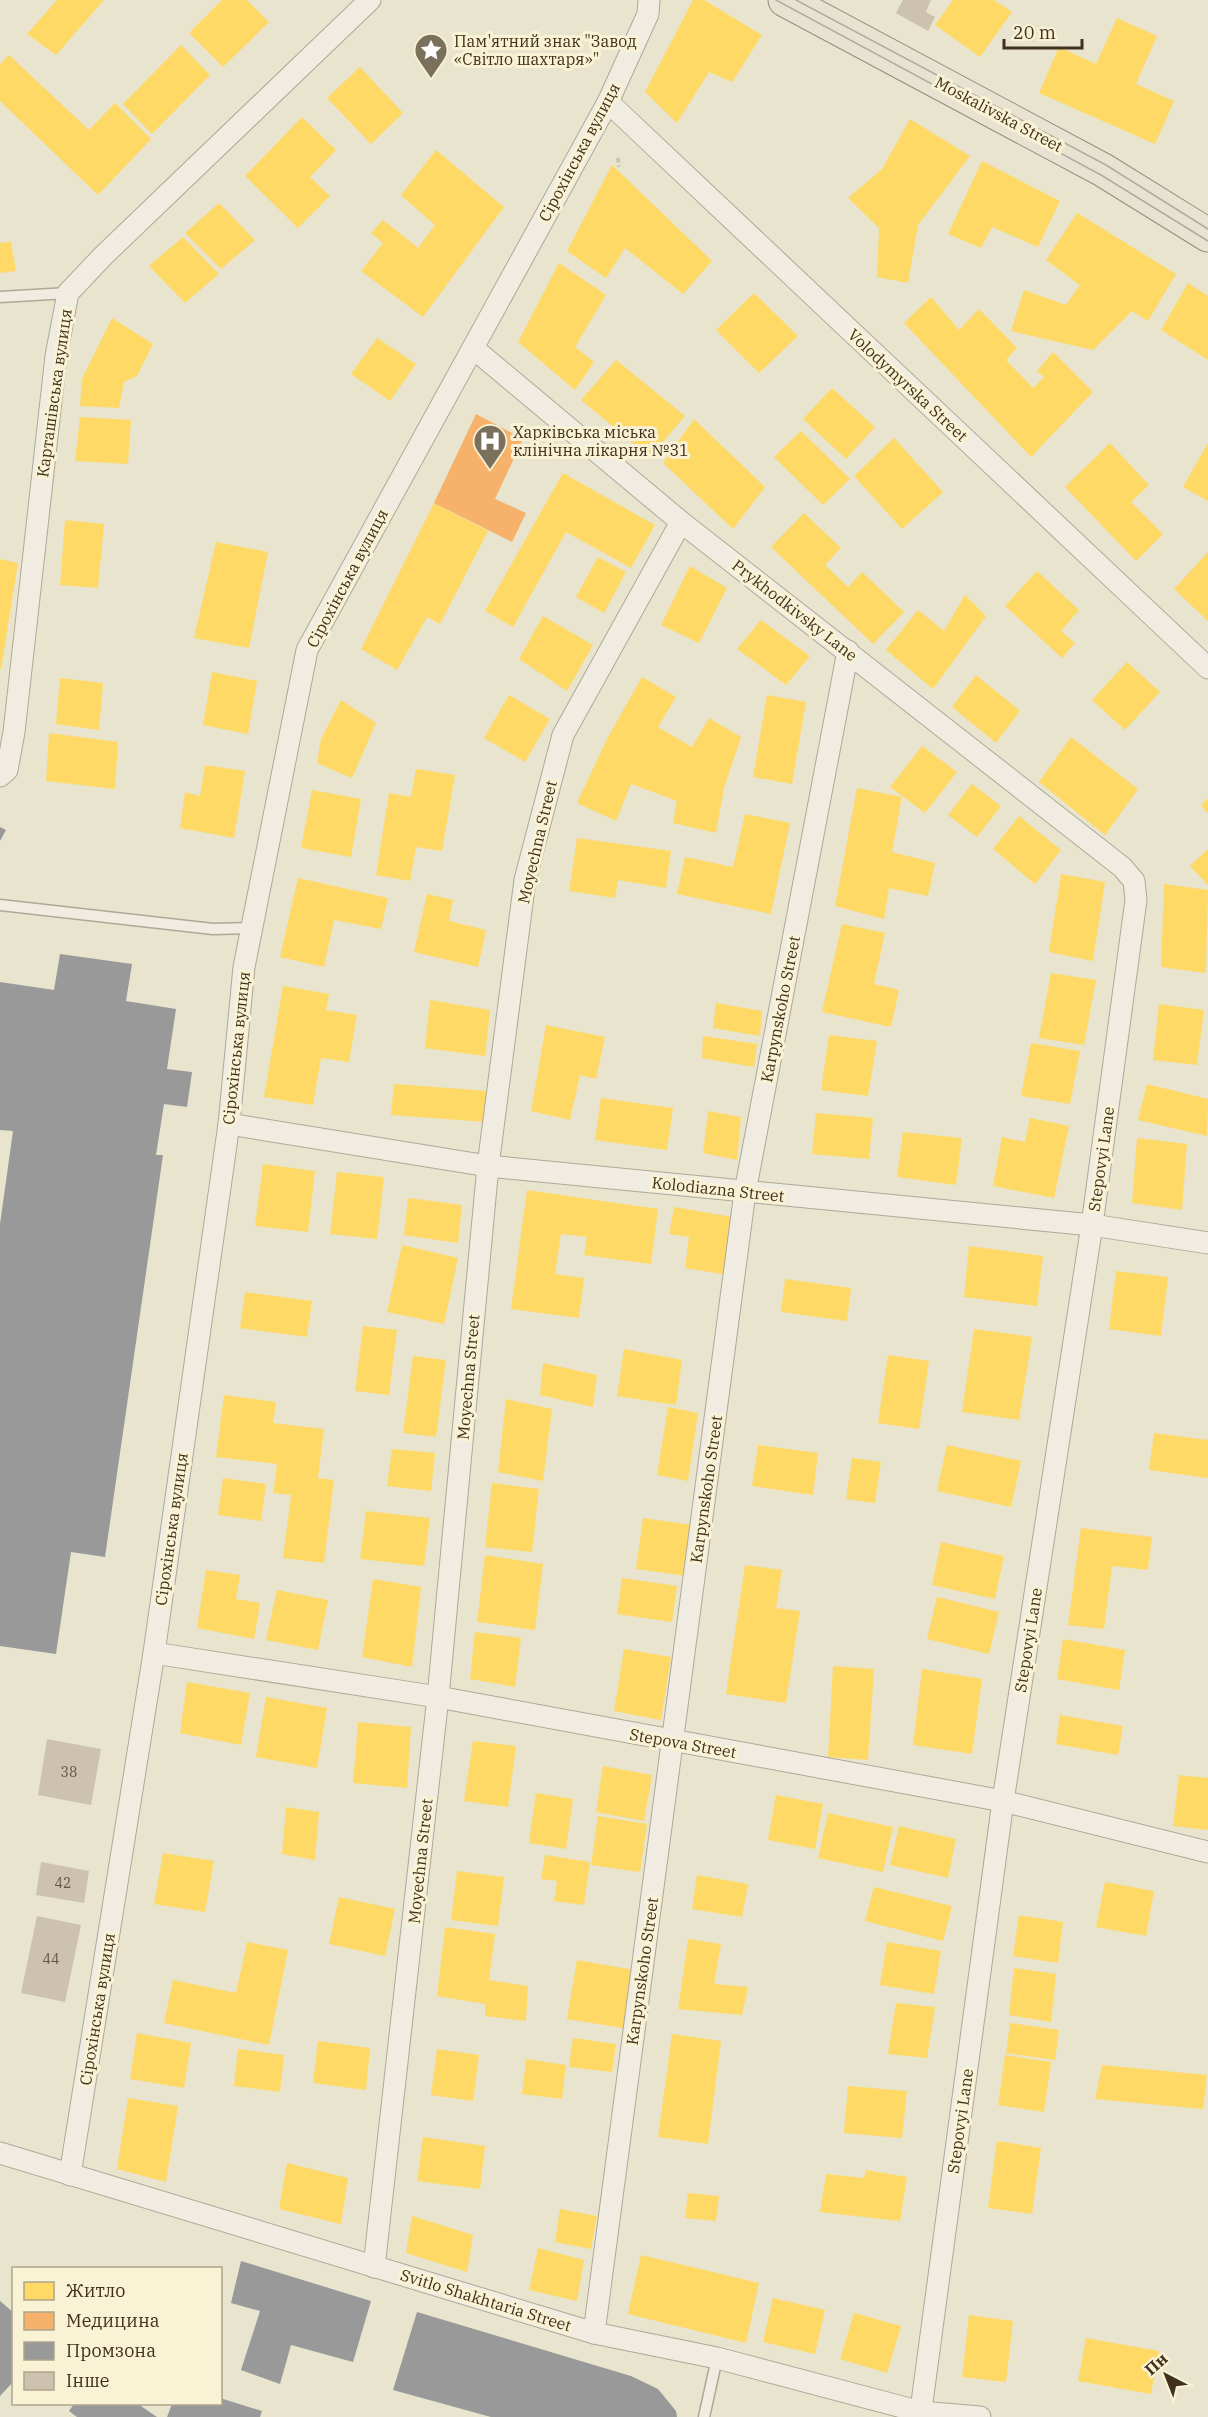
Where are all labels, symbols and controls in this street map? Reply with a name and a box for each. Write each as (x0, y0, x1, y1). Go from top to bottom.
scale bar (1004, 12, 1082, 50)
text: 20 m (1013, 21, 1056, 44)
place label: Пам'ятний знак "Завод «Світло шахтаря»" (454, 31, 637, 69)
place icon: Пам'ятний знак "Завод «Світло шахтаря»" (413, 32, 449, 79)
street label: Moskalivska Street (932, 72, 1067, 156)
street label: Сірохінська вулиця (534, 79, 624, 225)
street label: Карташівська вулиця (32, 307, 76, 479)
street label: Volodymyrska Street (844, 324, 972, 446)
place label: Харківська міська клінічна лікарня №31 (513, 422, 689, 460)
hospital icon: Харківська міська клінічна лікарня №31 (472, 423, 508, 470)
street label: Сірохінська вулиця (302, 505, 392, 651)
street label: Prykhodkivsky Lane (728, 555, 862, 665)
street label: Moyechna Street (513, 778, 561, 905)
street label: Karpynskoho Street (756, 934, 804, 1084)
street label: Сірохінська вулиця (218, 970, 254, 1126)
street label: Stepovyi Lane (1084, 1105, 1118, 1213)
street label: Kolodiazna Street (651, 1172, 786, 1206)
street label: Moyechna Street (453, 1313, 483, 1440)
street label: Karpynskoho Street (686, 1413, 726, 1564)
street label: Сірохінська вулиця (150, 1451, 192, 1607)
street label: Stepovyi Lane (1010, 1586, 1046, 1694)
street label: Stepova Street (628, 1724, 738, 1762)
house number: 38 (61, 1763, 77, 1781)
street label: Moyechna Street (403, 1797, 437, 1925)
house number: 42 (55, 1874, 71, 1892)
street label: Karpynskoho Street (622, 1895, 662, 2046)
street label: Сірохінська вулиця (75, 1931, 119, 2087)
house number: 44 (43, 1950, 59, 1968)
street label: Stepovyi Lane (943, 2067, 977, 2175)
street label: Svitlo Shakhtaria Street (398, 2264, 574, 2336)
legend (12, 2267, 222, 2405)
text: Житло (66, 2279, 125, 2302)
text: Медицина (66, 2309, 160, 2332)
text: Промзона (66, 2339, 156, 2362)
north arrow (1136, 2345, 1196, 2405)
text: Пн (1140, 2348, 1172, 2379)
text: Інше (66, 2369, 109, 2392)

